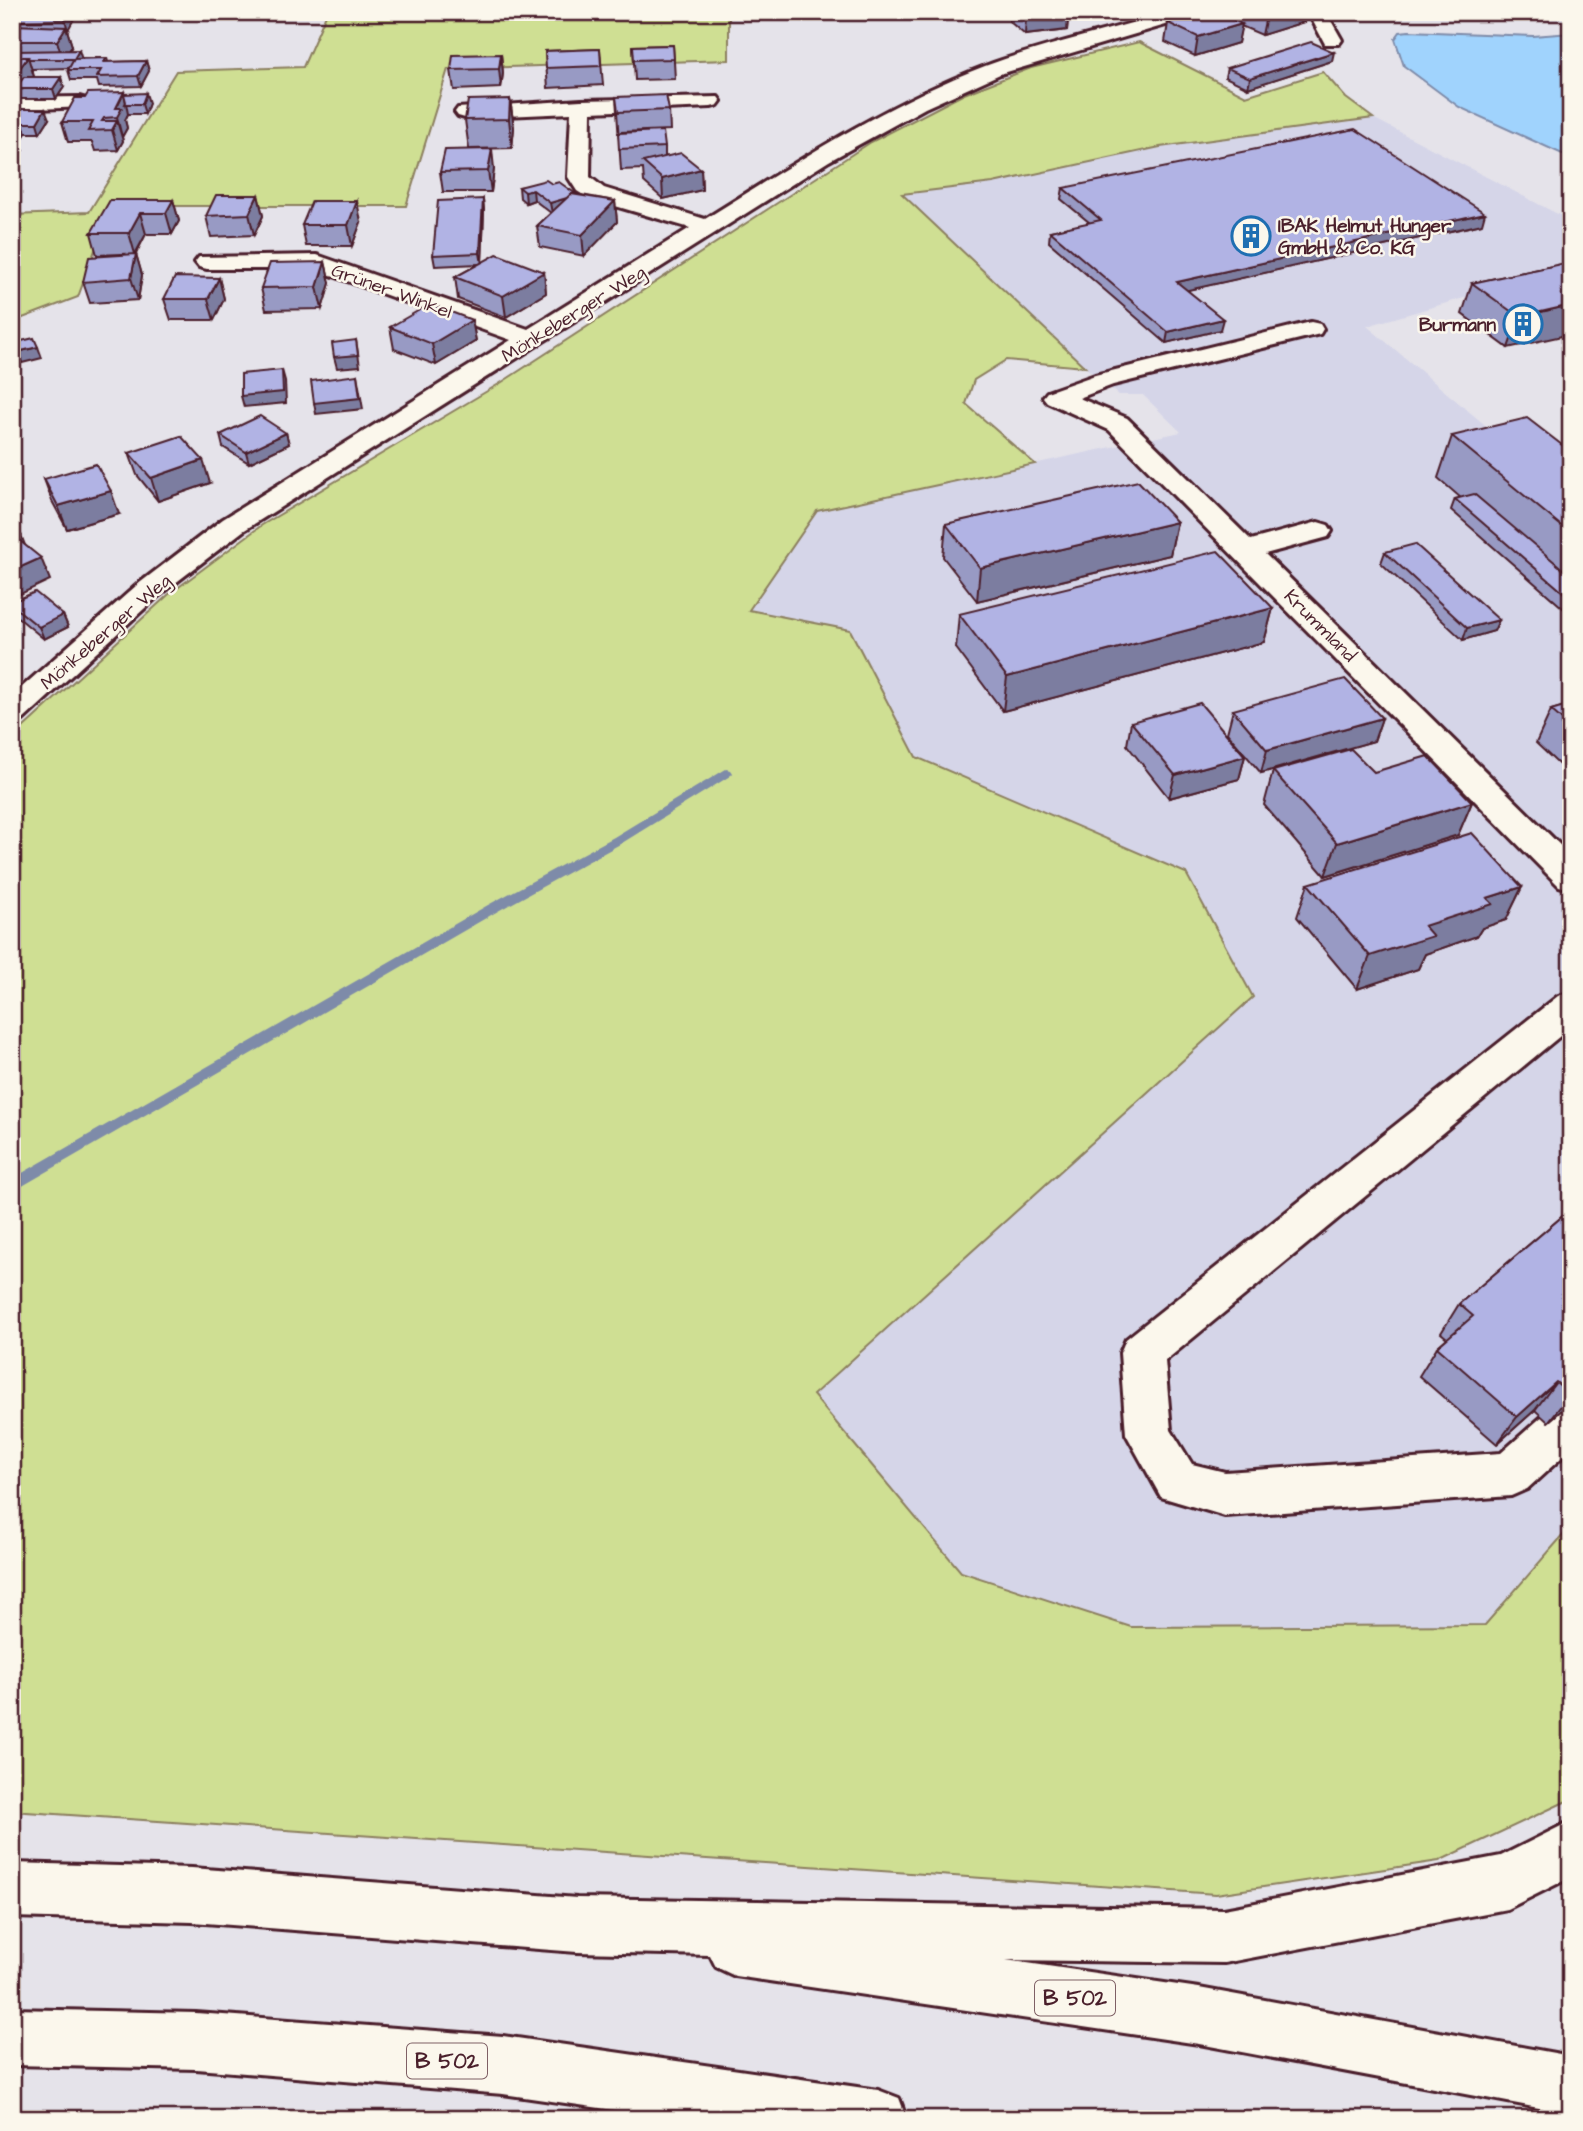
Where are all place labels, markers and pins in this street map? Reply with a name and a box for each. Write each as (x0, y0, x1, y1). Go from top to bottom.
place label: IBAK Helmut Hunger GmbH & Co. KG (1278, 213, 1452, 262)
building icon: IBAK Helmut Hunger GmbH & Co. KG (1230, 215, 1272, 257)
building icon: Burmann (1502, 303, 1544, 345)
place label: Burmann (1419, 312, 1496, 339)

